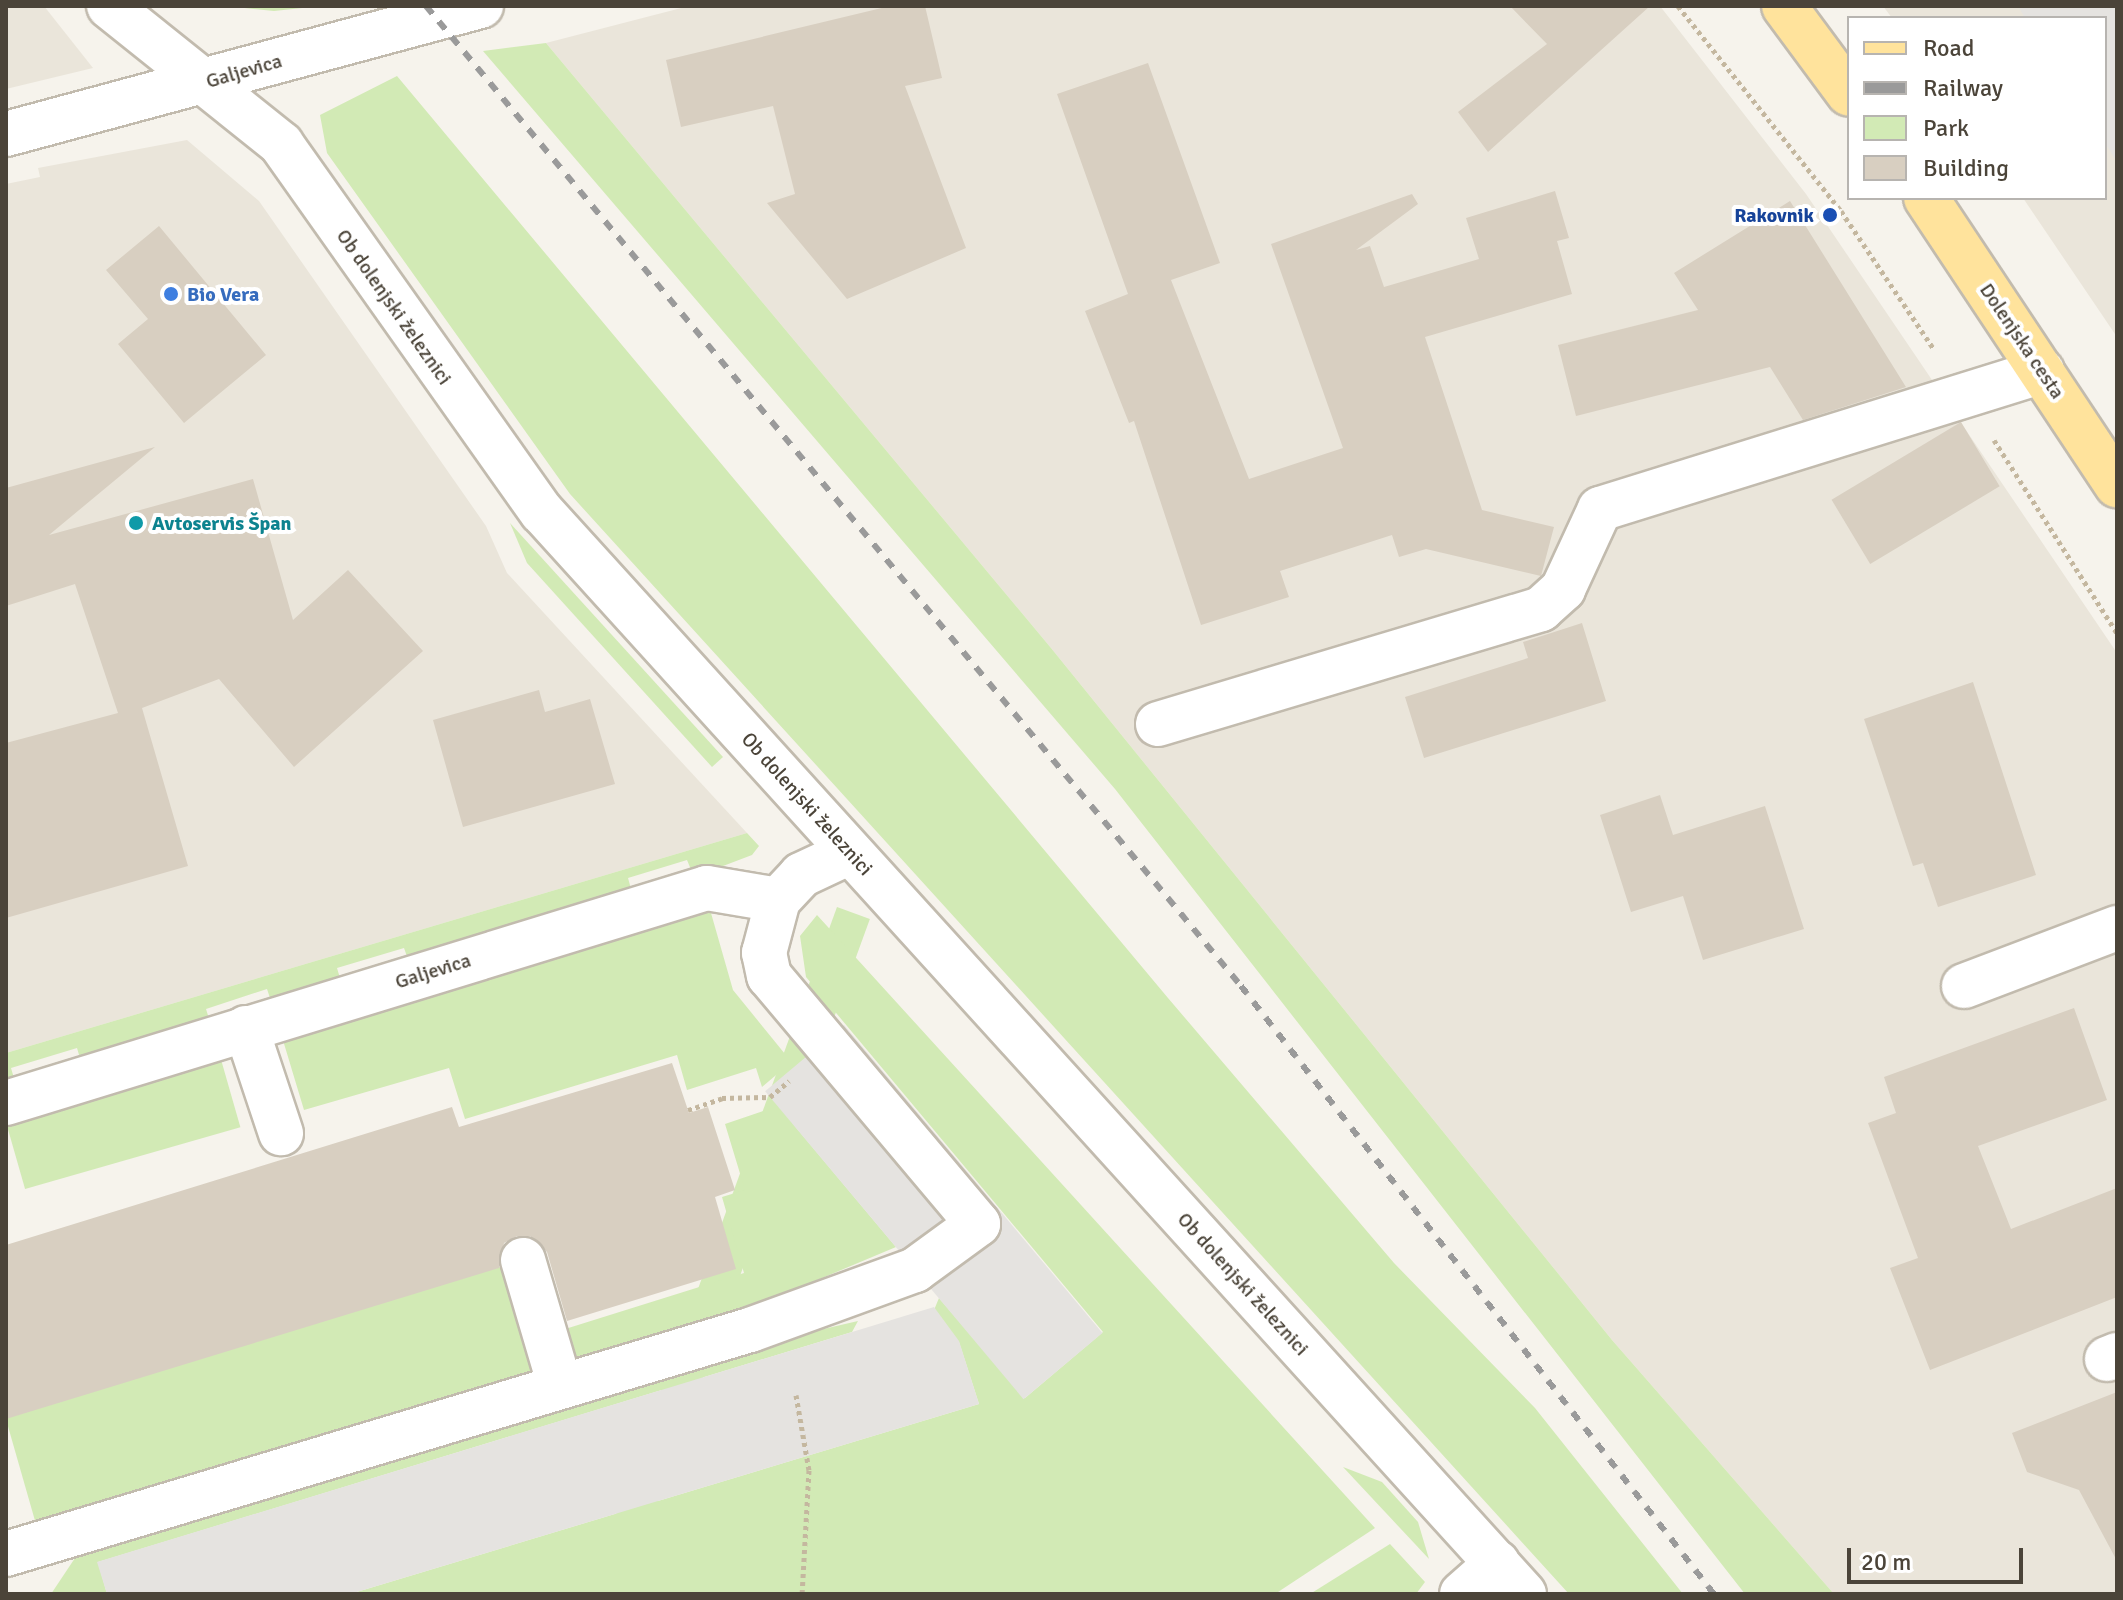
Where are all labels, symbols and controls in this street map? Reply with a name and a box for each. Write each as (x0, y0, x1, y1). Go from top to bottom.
legend (1847, 16, 2107, 200)
text: Road (1923, 33, 1974, 63)
street label: Galjevica (203, 49, 285, 93)
text: Railway (1923, 73, 2003, 103)
text: Park (1923, 113, 1969, 143)
text: Building (1923, 153, 2009, 183)
place label: Rakovnik (1734, 203, 1814, 227)
marker: Rakovnik (1821, 206, 1839, 224)
street label: Ob dolenjski železnici (331, 225, 457, 389)
street label: Dolenjska cesta (1975, 279, 2069, 403)
place label: Bio Vera (187, 282, 259, 306)
marker: Bio Vera (162, 285, 180, 303)
place label: Avtoservis Špan (152, 511, 292, 535)
marker: Avtoservis Špan (127, 514, 145, 532)
street label: Ob dolenjski železnici (736, 727, 878, 881)
street label: Galjevica (392, 948, 474, 994)
street label: Ob dolenjski železnici (1172, 1207, 1314, 1361)
scale bar (1851, 1532, 2027, 1582)
text: 20 m (1861, 1547, 1911, 1577)

